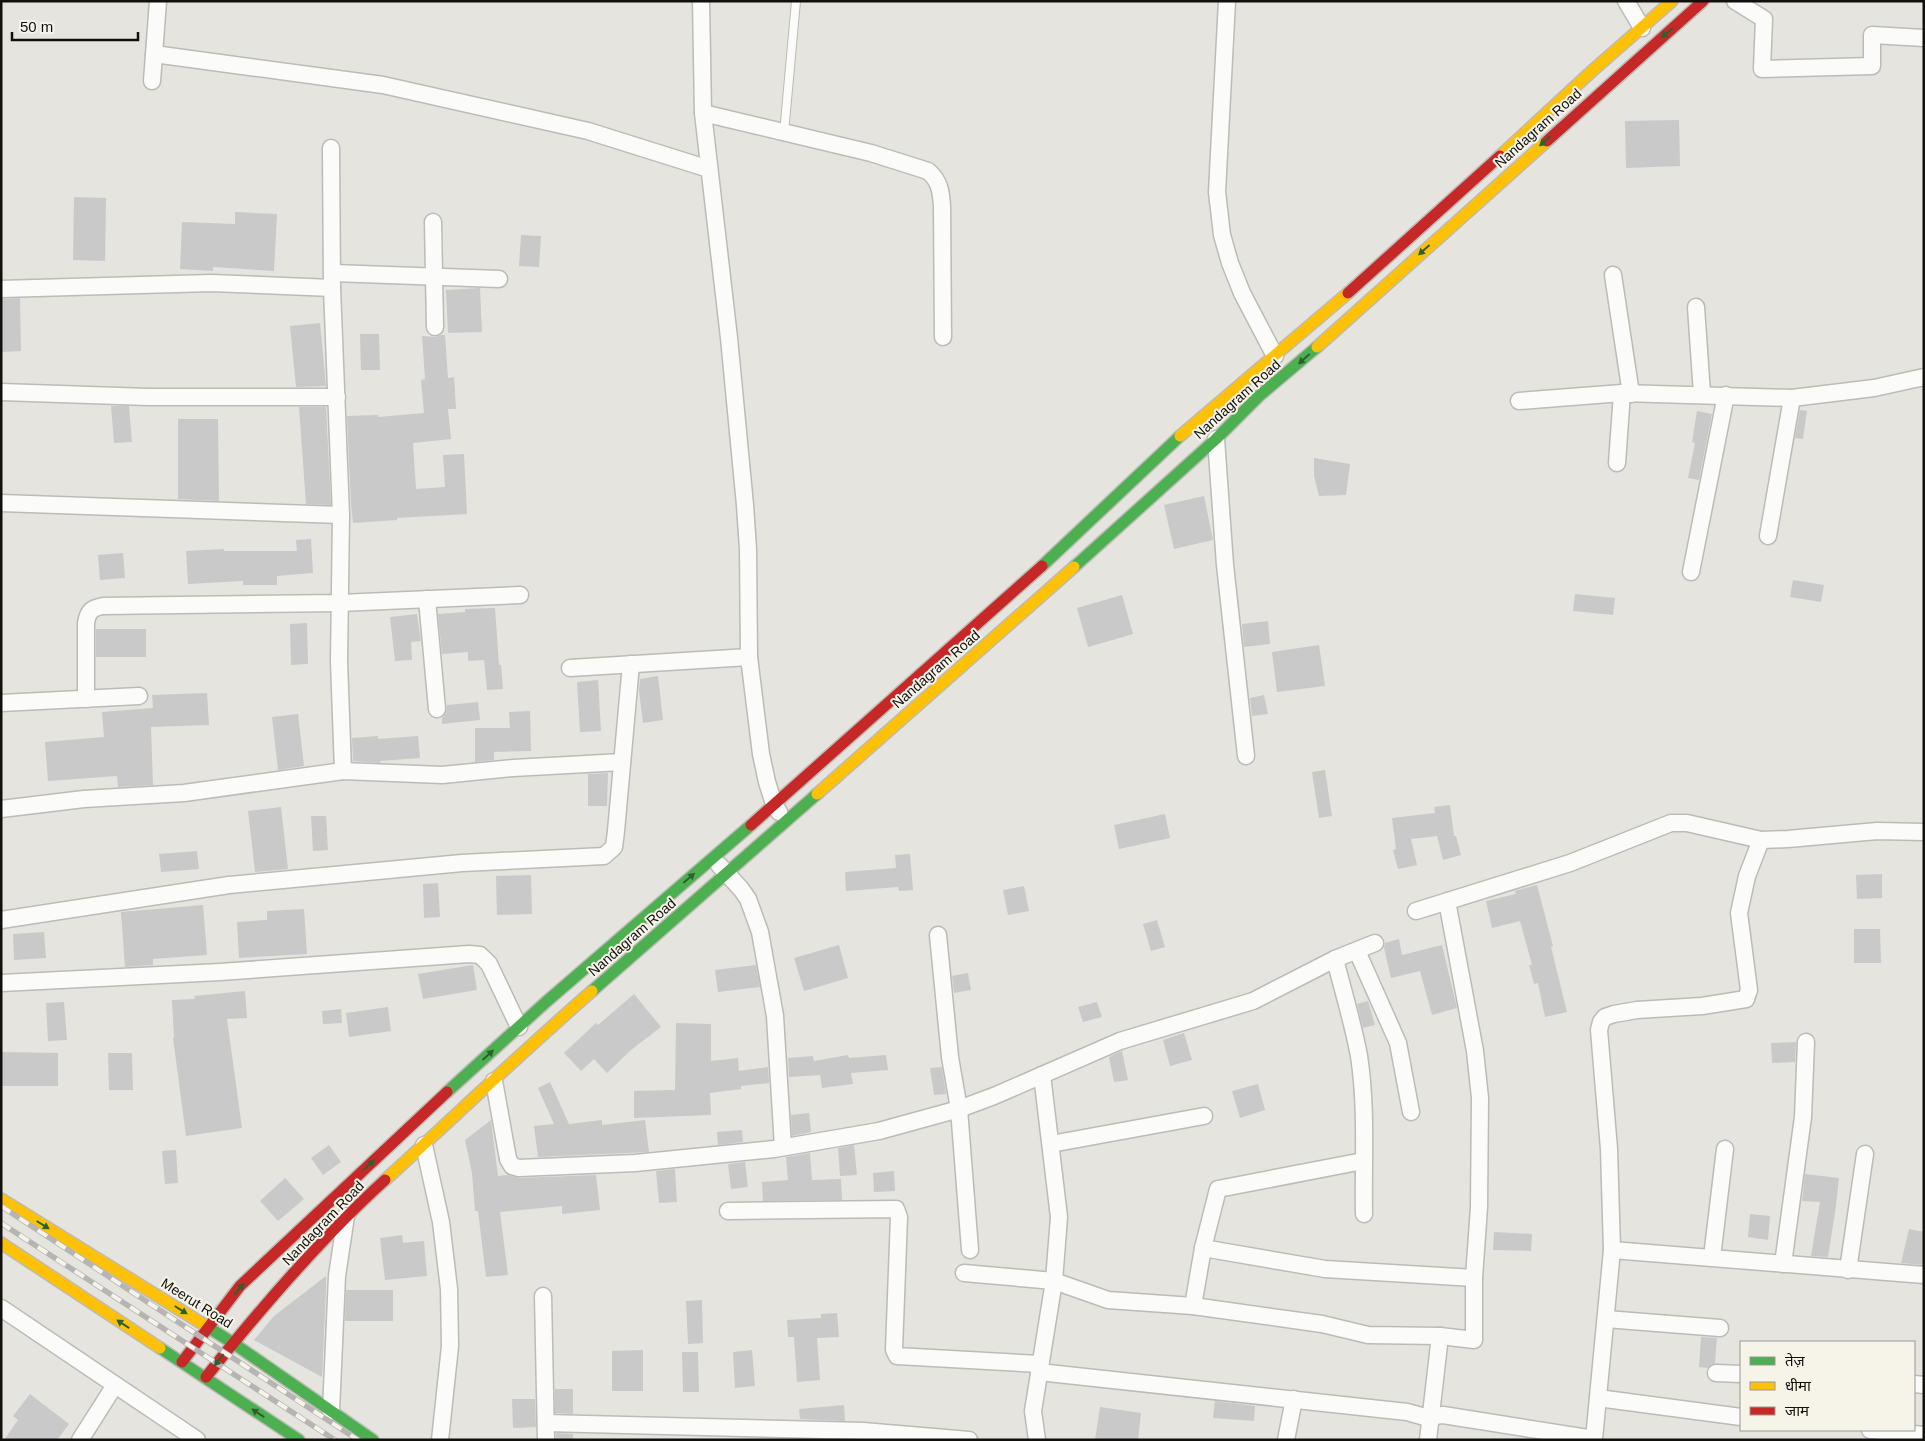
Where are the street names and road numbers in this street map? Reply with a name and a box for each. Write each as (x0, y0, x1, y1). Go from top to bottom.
street label: Nandagram Road (1492, 85, 1584, 171)
street label: Nandagram Road (1191, 356, 1283, 442)
street label: Nandagram Road (889, 627, 983, 711)
street label: Nandagram Road (585, 895, 679, 979)
street label: Nandagram Road (279, 1178, 367, 1268)
street label: Meerut Road (158, 1275, 236, 1331)

